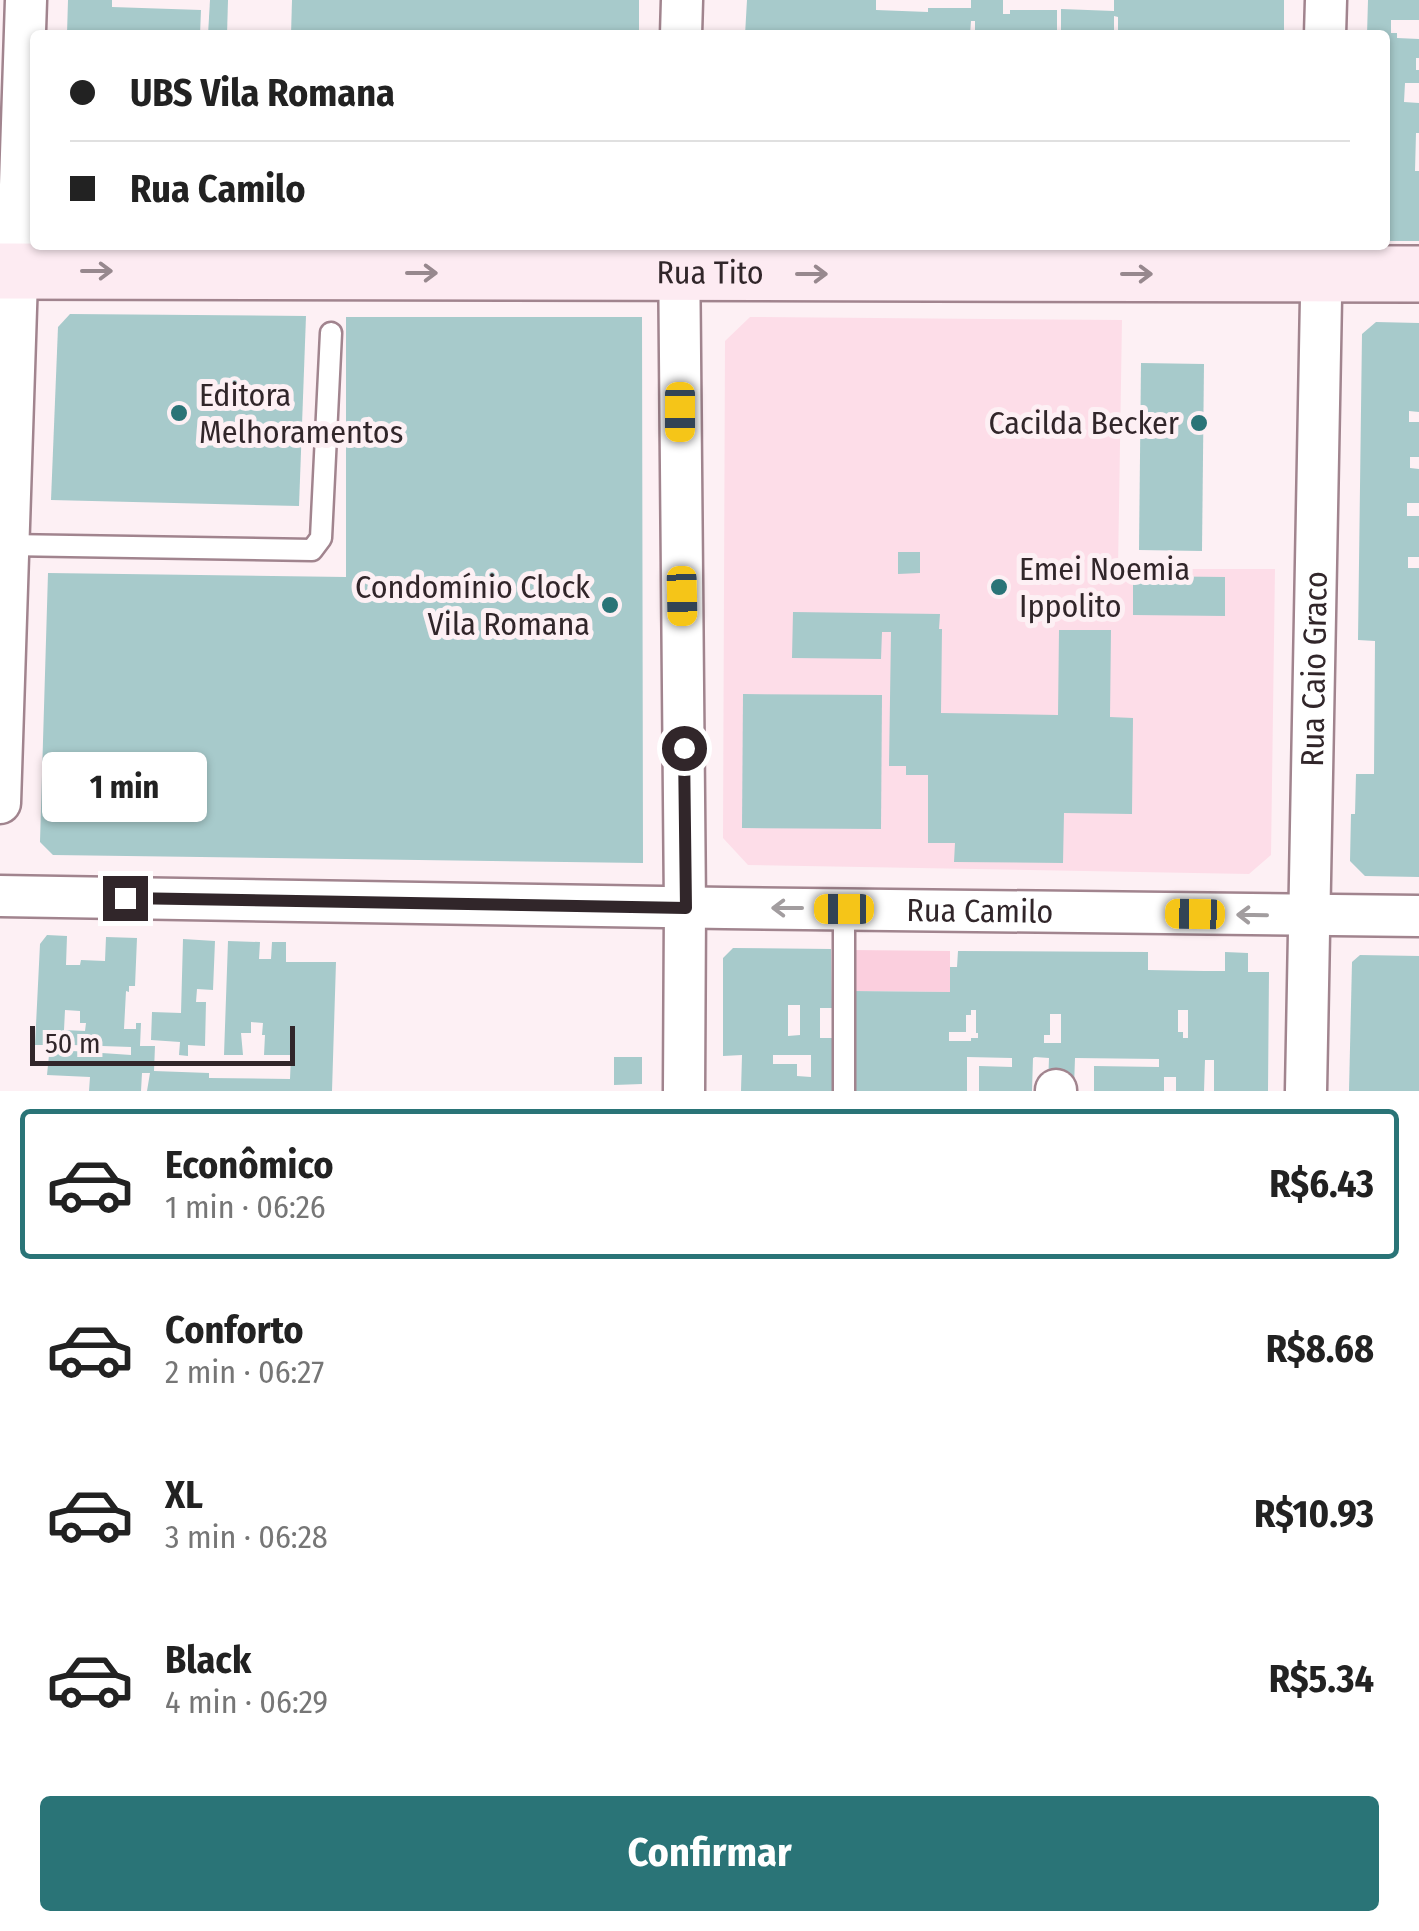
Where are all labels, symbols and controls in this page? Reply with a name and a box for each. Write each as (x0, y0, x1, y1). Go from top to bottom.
text: UBS Vila Romana (130, 70, 395, 116)
text: Rua Camilo (130, 166, 306, 212)
street label: Rua Tito (656, 253, 764, 292)
one-way arrow (80, 262, 113, 280)
one-way arrow (406, 264, 438, 282)
one-way arrow (794, 264, 827, 284)
one-way arrow (1120, 264, 1152, 284)
place label: Editora Melhoramentos (199, 376, 403, 451)
car (665, 382, 695, 442)
marker: Editora Melhoramentos (168, 402, 190, 424)
place label: Cacilda Becker (988, 404, 1179, 442)
marker: Cacilda Becker (1188, 412, 1210, 434)
place label: Emei Noemia Ippolito (1019, 550, 1190, 625)
car (666, 566, 698, 626)
place label: Condomínio Clock Vila Romana (355, 568, 590, 643)
street label: Rua Caio Graco (1293, 571, 1335, 767)
marker: Emei Noemia Ippolito (988, 576, 1010, 598)
marker: Condomínio Clock Vila Romana (599, 594, 621, 616)
route start (662, 726, 707, 771)
callout: 1 min (42, 753, 208, 823)
text: 1 min (90, 768, 159, 806)
route end (103, 876, 148, 921)
street label: Rua Camilo (906, 891, 1054, 931)
car (814, 894, 874, 924)
car (1165, 898, 1225, 930)
one-way arrow (771, 899, 803, 918)
one-way arrow (1236, 906, 1268, 924)
scale bar (30, 1021, 295, 1066)
text: 50 m (45, 1027, 101, 1060)
icon: car (45, 1139, 135, 1229)
text: Econômico (165, 1142, 334, 1188)
text: R$6.43 (1269, 1161, 1374, 1207)
text: 1 min · 06:26 (165, 1188, 326, 1226)
icon: car (45, 1304, 135, 1394)
text: Conforto (165, 1307, 304, 1353)
text: R$8.68 (1266, 1326, 1374, 1372)
text: 2 min · 06:27 (165, 1353, 324, 1391)
icon: car (45, 1469, 135, 1559)
text: XL (165, 1472, 203, 1518)
text: R$10.93 (1254, 1491, 1374, 1537)
text: 3 min · 06:28 (165, 1518, 328, 1556)
icon: car (45, 1634, 135, 1724)
text: Black (165, 1637, 251, 1683)
text: R$5.34 (1269, 1656, 1374, 1702)
text: 4 min · 06:29 (165, 1683, 328, 1721)
button: Confirmar (40, 1796, 1379, 1911)

